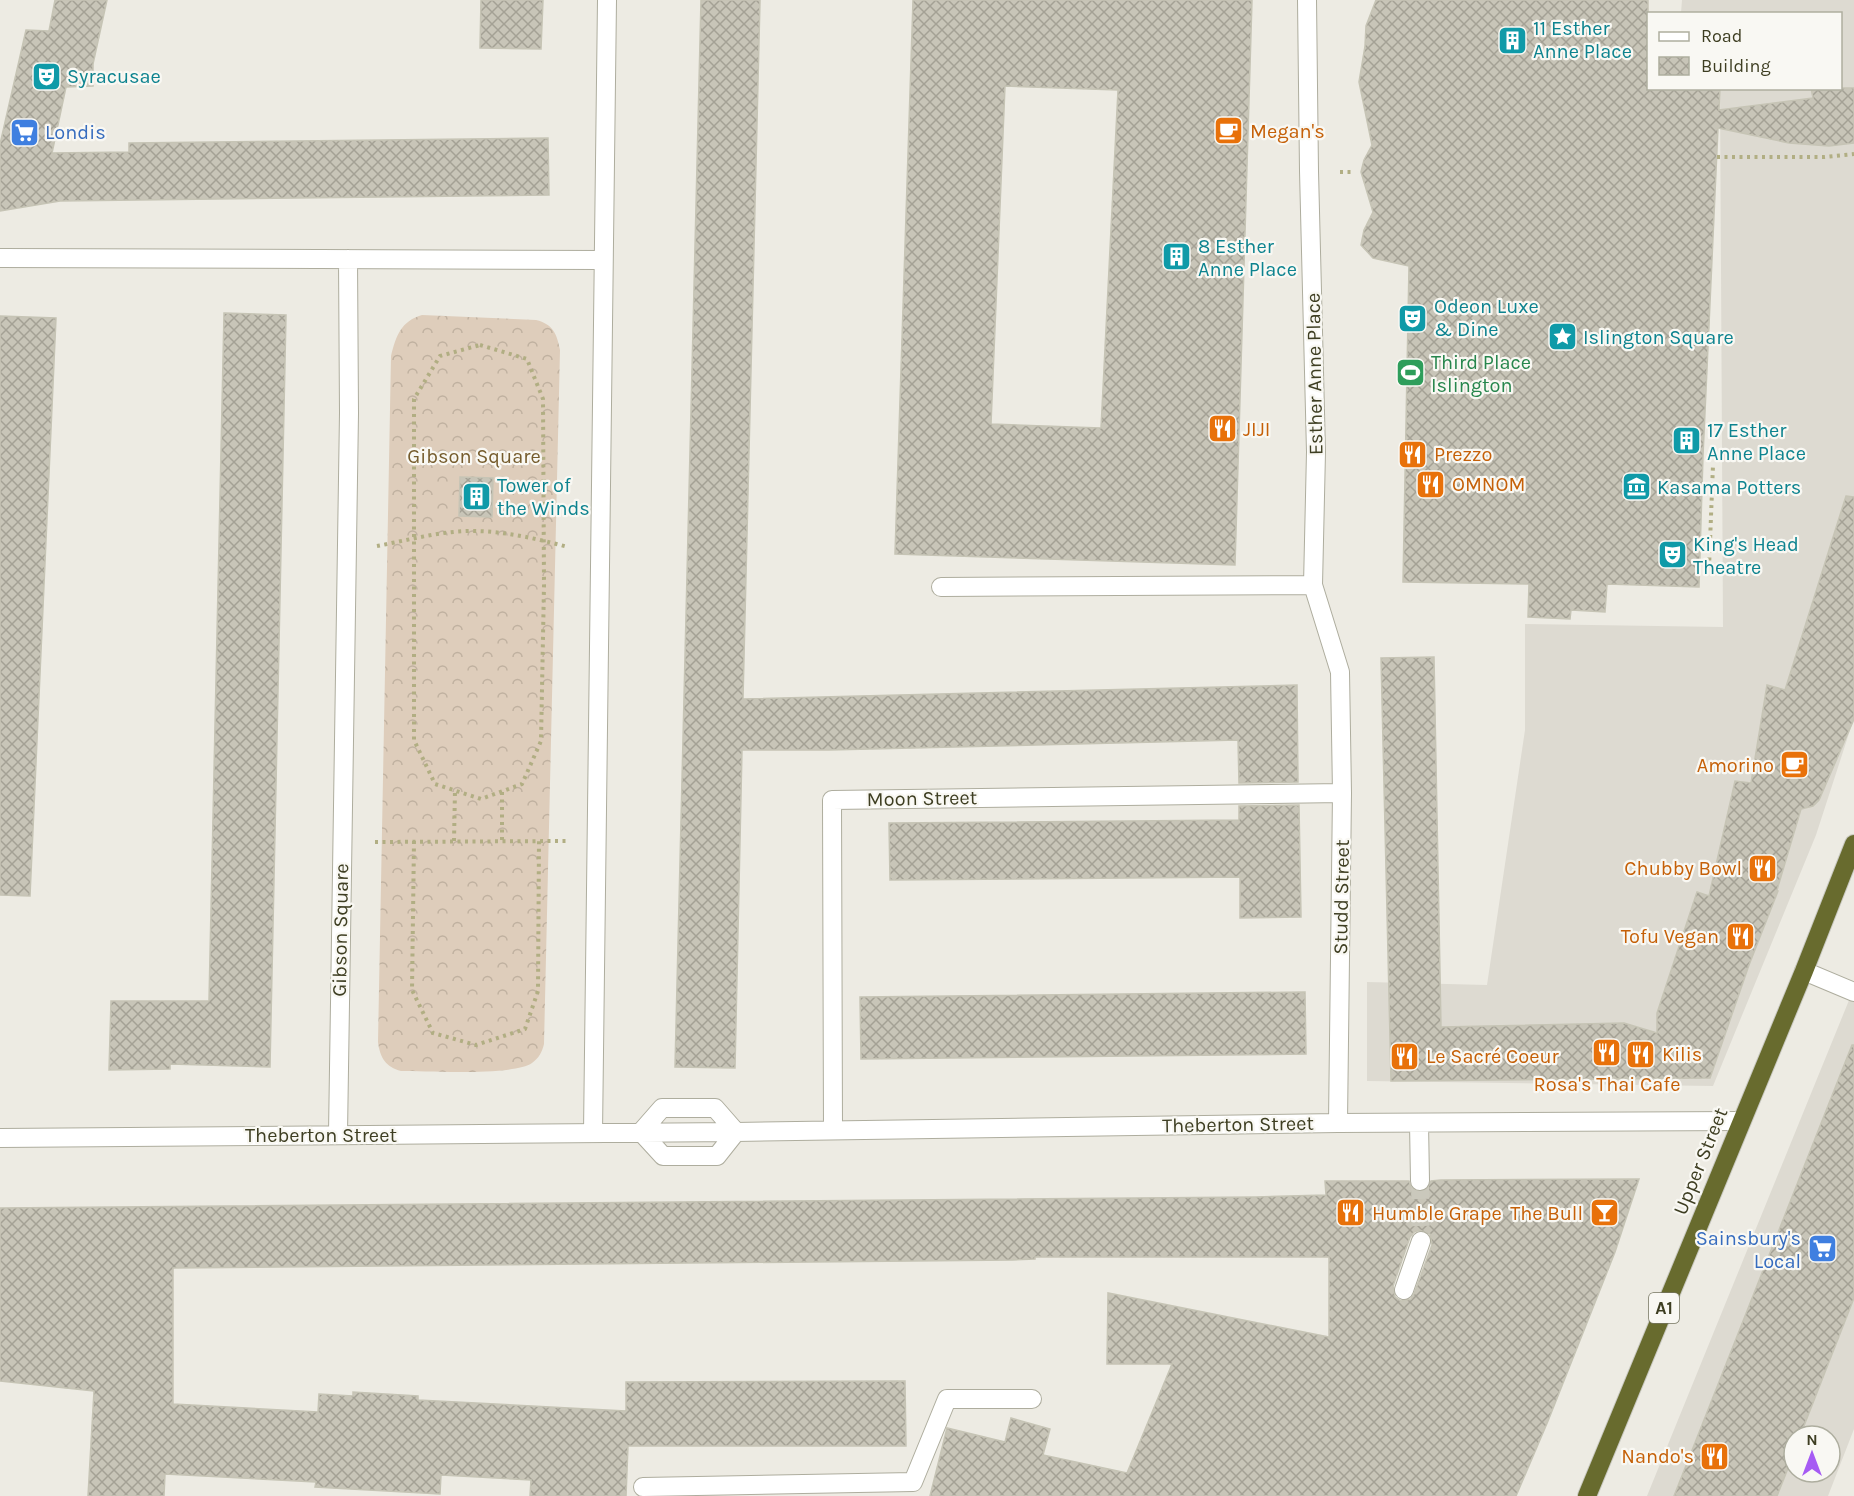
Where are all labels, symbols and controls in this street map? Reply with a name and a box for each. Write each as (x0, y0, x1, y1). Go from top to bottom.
legend (1647, 12, 1842, 90)
place label: 11 Esther Anne Place (1533, 17, 1632, 63)
building icon: 11 Esther Anne Place (1496, 24, 1528, 56)
text: Road (1701, 25, 1742, 47)
text: Building (1701, 55, 1771, 77)
theatre icon: Syracusae (30, 60, 62, 92)
place label: Syracusae (67, 65, 161, 88)
cafe icon: Megan's (1213, 115, 1245, 147)
supermarket icon: Londis (8, 116, 40, 148)
place label: Megan's (1250, 120, 1325, 143)
place label: Londis (45, 121, 106, 144)
place label: 8 Esther Anne Place (1198, 235, 1297, 281)
building icon: 8 Esther Anne Place (1161, 241, 1193, 273)
street label: Esther Anne Place (1302, 293, 1327, 455)
place label: Odeon Luxe & Dine (1434, 295, 1539, 341)
theatre icon: Odeon Luxe & Dine (1397, 302, 1429, 334)
place icon: Islington Square (1546, 321, 1578, 353)
place label: Islington Square (1583, 326, 1734, 349)
place label: Third Place Islington (1431, 351, 1531, 397)
sports icon: Third Place Islington (1394, 357, 1426, 389)
restaurant icon: JIJI (1206, 413, 1238, 445)
place label: JIJI (1243, 418, 1270, 441)
place label: 17 Esther Anne Place (1707, 419, 1806, 465)
building icon: 17 Esther Anne Place (1670, 425, 1702, 457)
restaurant icon: Prezzo (1397, 438, 1429, 470)
place label: Prezzo (1434, 443, 1492, 466)
park label: Gibson Square (407, 445, 541, 468)
restaurant icon: OMNOM (1415, 468, 1447, 500)
museum icon: Kasama Potters (1620, 471, 1652, 503)
place label: OMNOM (1452, 473, 1525, 496)
place label: Tower of the Winds (497, 474, 590, 520)
place label: Kasama Potters (1657, 476, 1801, 499)
building icon: Tower of the Winds (460, 481, 492, 513)
place label: King's Head Theatre (1693, 533, 1799, 579)
theatre icon: King's Head Theatre (1656, 539, 1688, 571)
cafe icon: Amorino (1779, 749, 1811, 781)
place label: Amorino (1697, 754, 1774, 777)
street label: Moon Street (867, 786, 978, 811)
street label: Studd Street (1329, 839, 1354, 955)
restaurant icon: Chubby Bowl (1747, 852, 1779, 884)
place label: Chubby Bowl (1624, 857, 1742, 880)
street label: Gibson Square (328, 863, 353, 997)
restaurant icon: Tofu Vegan (1724, 920, 1756, 952)
place label: Tofu Vegan (1621, 925, 1719, 948)
restaurant icon: Rosa's Thai Cafe (1591, 1037, 1623, 1069)
restaurant icon: Kilis (1625, 1038, 1657, 1070)
restaurant icon: Le Sacré Coeur (1389, 1040, 1421, 1072)
place label: Kilis (1662, 1043, 1702, 1066)
place label: Le Sacré Coeur (1426, 1045, 1560, 1068)
place label: Rosa's Thai Cafe (1534, 1073, 1680, 1096)
street label: Upper Street (1669, 1104, 1733, 1218)
street label: Theberton Street (1162, 1112, 1315, 1137)
street label: Theberton Street (245, 1124, 397, 1147)
restaurant icon: Humble Grape (1335, 1197, 1367, 1229)
bar icon: The Bull (1588, 1197, 1620, 1229)
place label: Humble Grape (1372, 1202, 1502, 1225)
place label: The Bull (1510, 1202, 1583, 1225)
place label: Sainsbury's Local (1696, 1227, 1801, 1273)
supermarket icon: Sainsbury's Local (1806, 1233, 1838, 1265)
road number: A1 (1649, 1293, 1679, 1323)
north arrow (1782, 1424, 1842, 1484)
text: N (1806, 1430, 1818, 1449)
restaurant icon: Nando's (1699, 1440, 1731, 1472)
place label: Nando's (1621, 1445, 1694, 1468)

